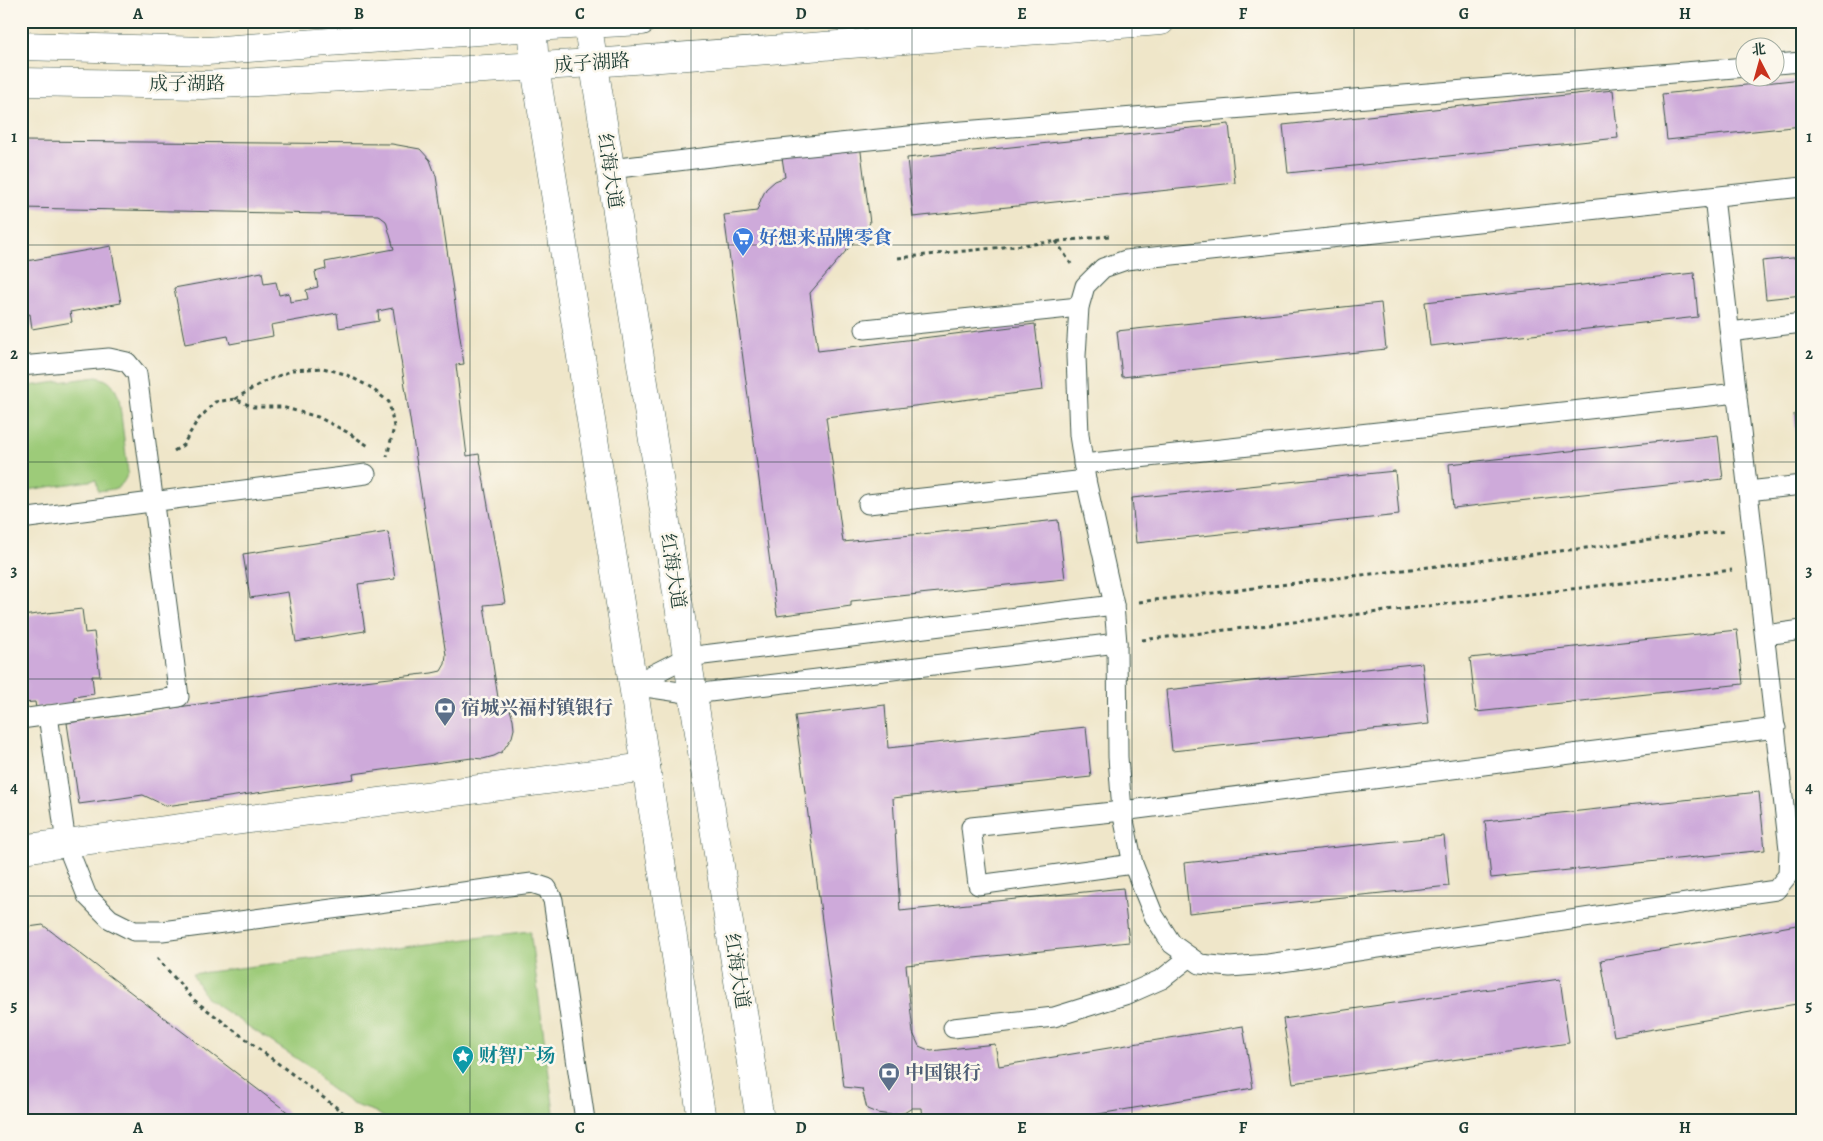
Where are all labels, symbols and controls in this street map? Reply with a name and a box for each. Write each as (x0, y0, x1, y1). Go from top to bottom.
text: A (132, 3, 144, 25)
text: B (354, 3, 364, 25)
text: C (575, 3, 585, 25)
text: D (795, 3, 807, 25)
text: E (1017, 3, 1027, 25)
text: F (1239, 3, 1248, 25)
text: G (1459, 3, 1469, 25)
text: H (1679, 3, 1691, 25)
north arrow (1736, 38, 1786, 88)
text: 北 (1751, 39, 1767, 60)
street label: 成子湖路 (553, 47, 631, 79)
street label: 成子湖路 (149, 71, 225, 97)
text: 1 (11, 126, 17, 148)
text: 1 (1806, 126, 1812, 148)
street label: 红海大道 (591, 131, 629, 211)
place label: 好想来品牌零食 (759, 225, 892, 251)
supermarket icon: 好想来品牌零食 (731, 226, 755, 257)
text: 2 (10, 343, 18, 365)
text: 2 (1805, 343, 1813, 365)
street label: 红海大道 (654, 531, 692, 611)
text: 3 (11, 560, 18, 582)
text: 3 (1806, 560, 1813, 582)
place label: 宿城兴福村镇银行 (461, 695, 613, 721)
bank icon: 宿城兴福村镇银行 (433, 696, 457, 727)
text: 4 (10, 777, 18, 799)
text: 4 (1805, 777, 1813, 799)
street label: 红海大道 (718, 931, 756, 1011)
text: 5 (11, 995, 18, 1017)
text: 5 (1806, 995, 1813, 1017)
place label: 财智广场 (479, 1043, 555, 1069)
place icon: 财智广场 (451, 1044, 475, 1075)
place label: 中国银行 (905, 1060, 981, 1086)
bank icon: 中国银行 (877, 1061, 901, 1092)
text: A (132, 1117, 144, 1139)
text: B (354, 1117, 364, 1139)
text: C (575, 1117, 585, 1139)
text: D (795, 1117, 807, 1139)
text: E (1017, 1117, 1027, 1139)
text: F (1239, 1117, 1248, 1139)
text: G (1459, 1117, 1469, 1139)
text: H (1679, 1117, 1691, 1139)

